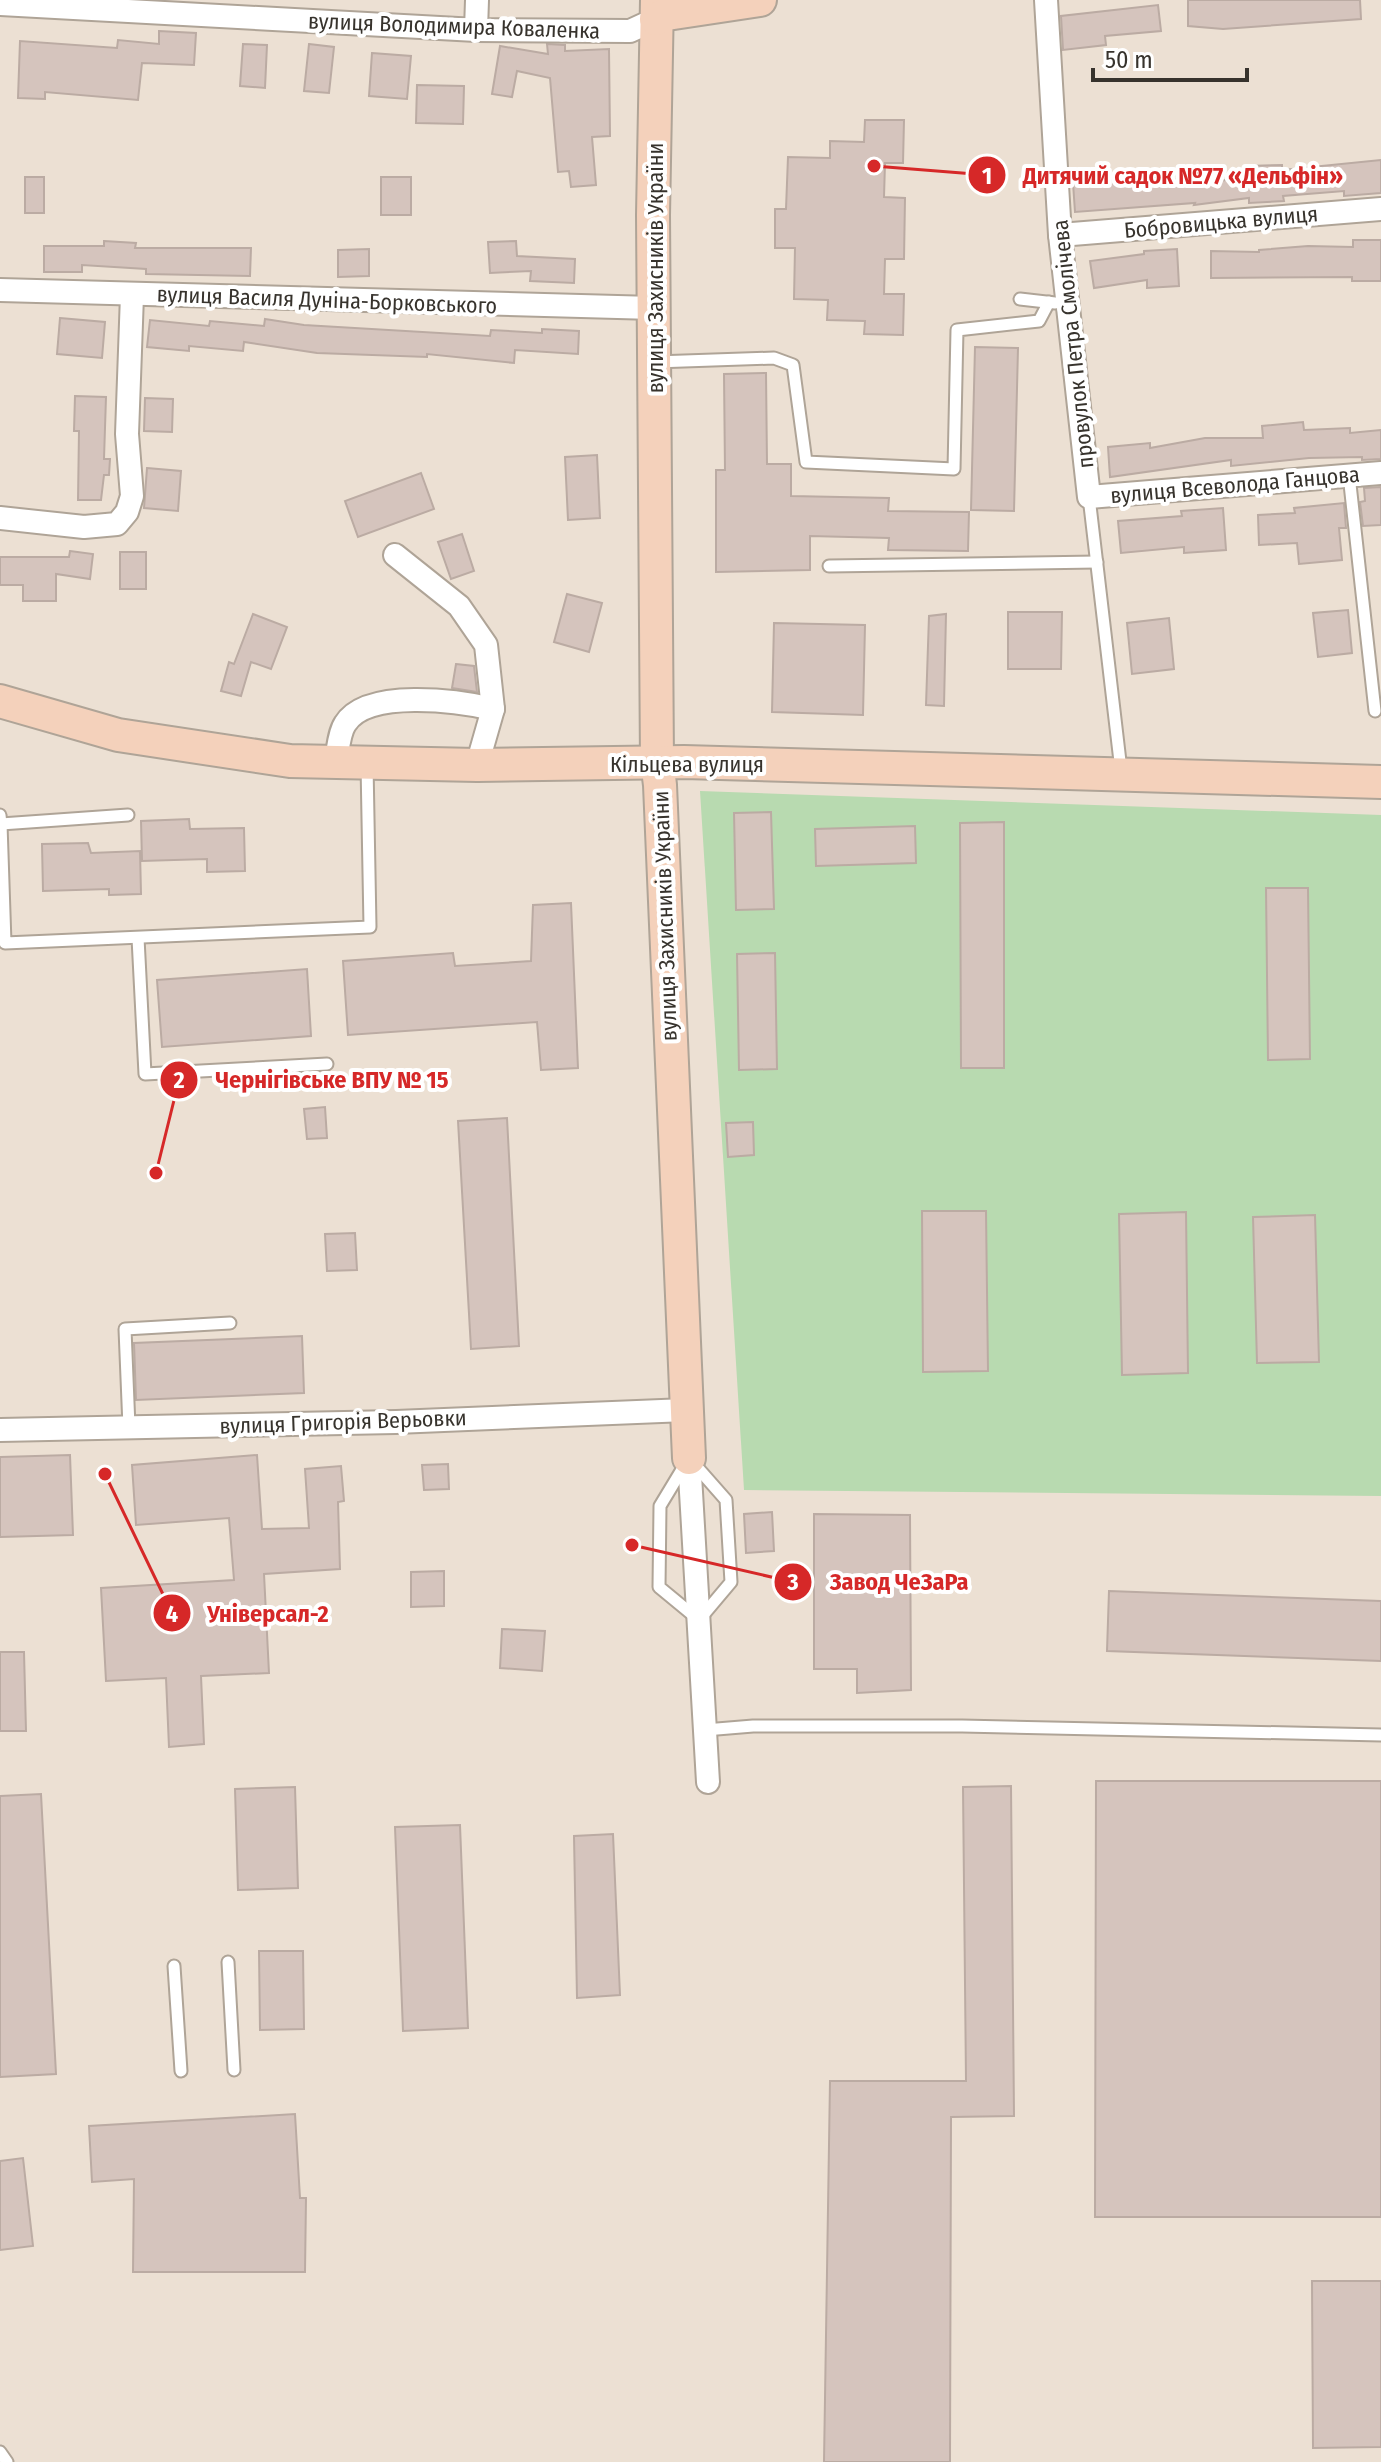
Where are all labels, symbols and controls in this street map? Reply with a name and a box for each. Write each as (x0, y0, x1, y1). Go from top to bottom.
street label: вулиця Володимира Коваленка (308, 7, 600, 45)
scale bar (1093, 32, 1247, 82)
text: 50 m (1105, 46, 1153, 74)
street label: вулиця Захисників України (642, 143, 669, 393)
callout: Дитячий садок №77 «Дельфін» (967, 151, 1359, 199)
text: 1 (982, 162, 992, 190)
text: Дитячий садок №77 «Дельфін» (1022, 162, 1343, 190)
street label: Бобровицька вулиця (1123, 200, 1319, 244)
street label: провулок Петра Смолічева (1047, 218, 1099, 470)
street label: вулиця Василя Дуніна-Борковського (156, 281, 498, 319)
street label: вулиця Всеволода Ганцова (1109, 461, 1361, 509)
street label: Кільцева вулиця (610, 751, 764, 778)
street label: вулиця Захисників України (647, 790, 683, 1042)
callout: Чернігівське ВПУ № 15 (159, 1056, 464, 1104)
text: 2 (172, 1066, 185, 1094)
text: Чернігівське ВПУ № 15 (216, 1066, 449, 1094)
street label: вулиця Григорія Верьовки (219, 1404, 467, 1440)
callout: Завод ЧеЗаРа (773, 1558, 984, 1606)
text: 3 (786, 1568, 799, 1596)
text: Завод ЧеЗаРа (829, 1568, 968, 1596)
callout: Універсал-2 (152, 1589, 345, 1637)
text: 4 (166, 1600, 178, 1628)
text: Універсал-2 (206, 1600, 329, 1628)

